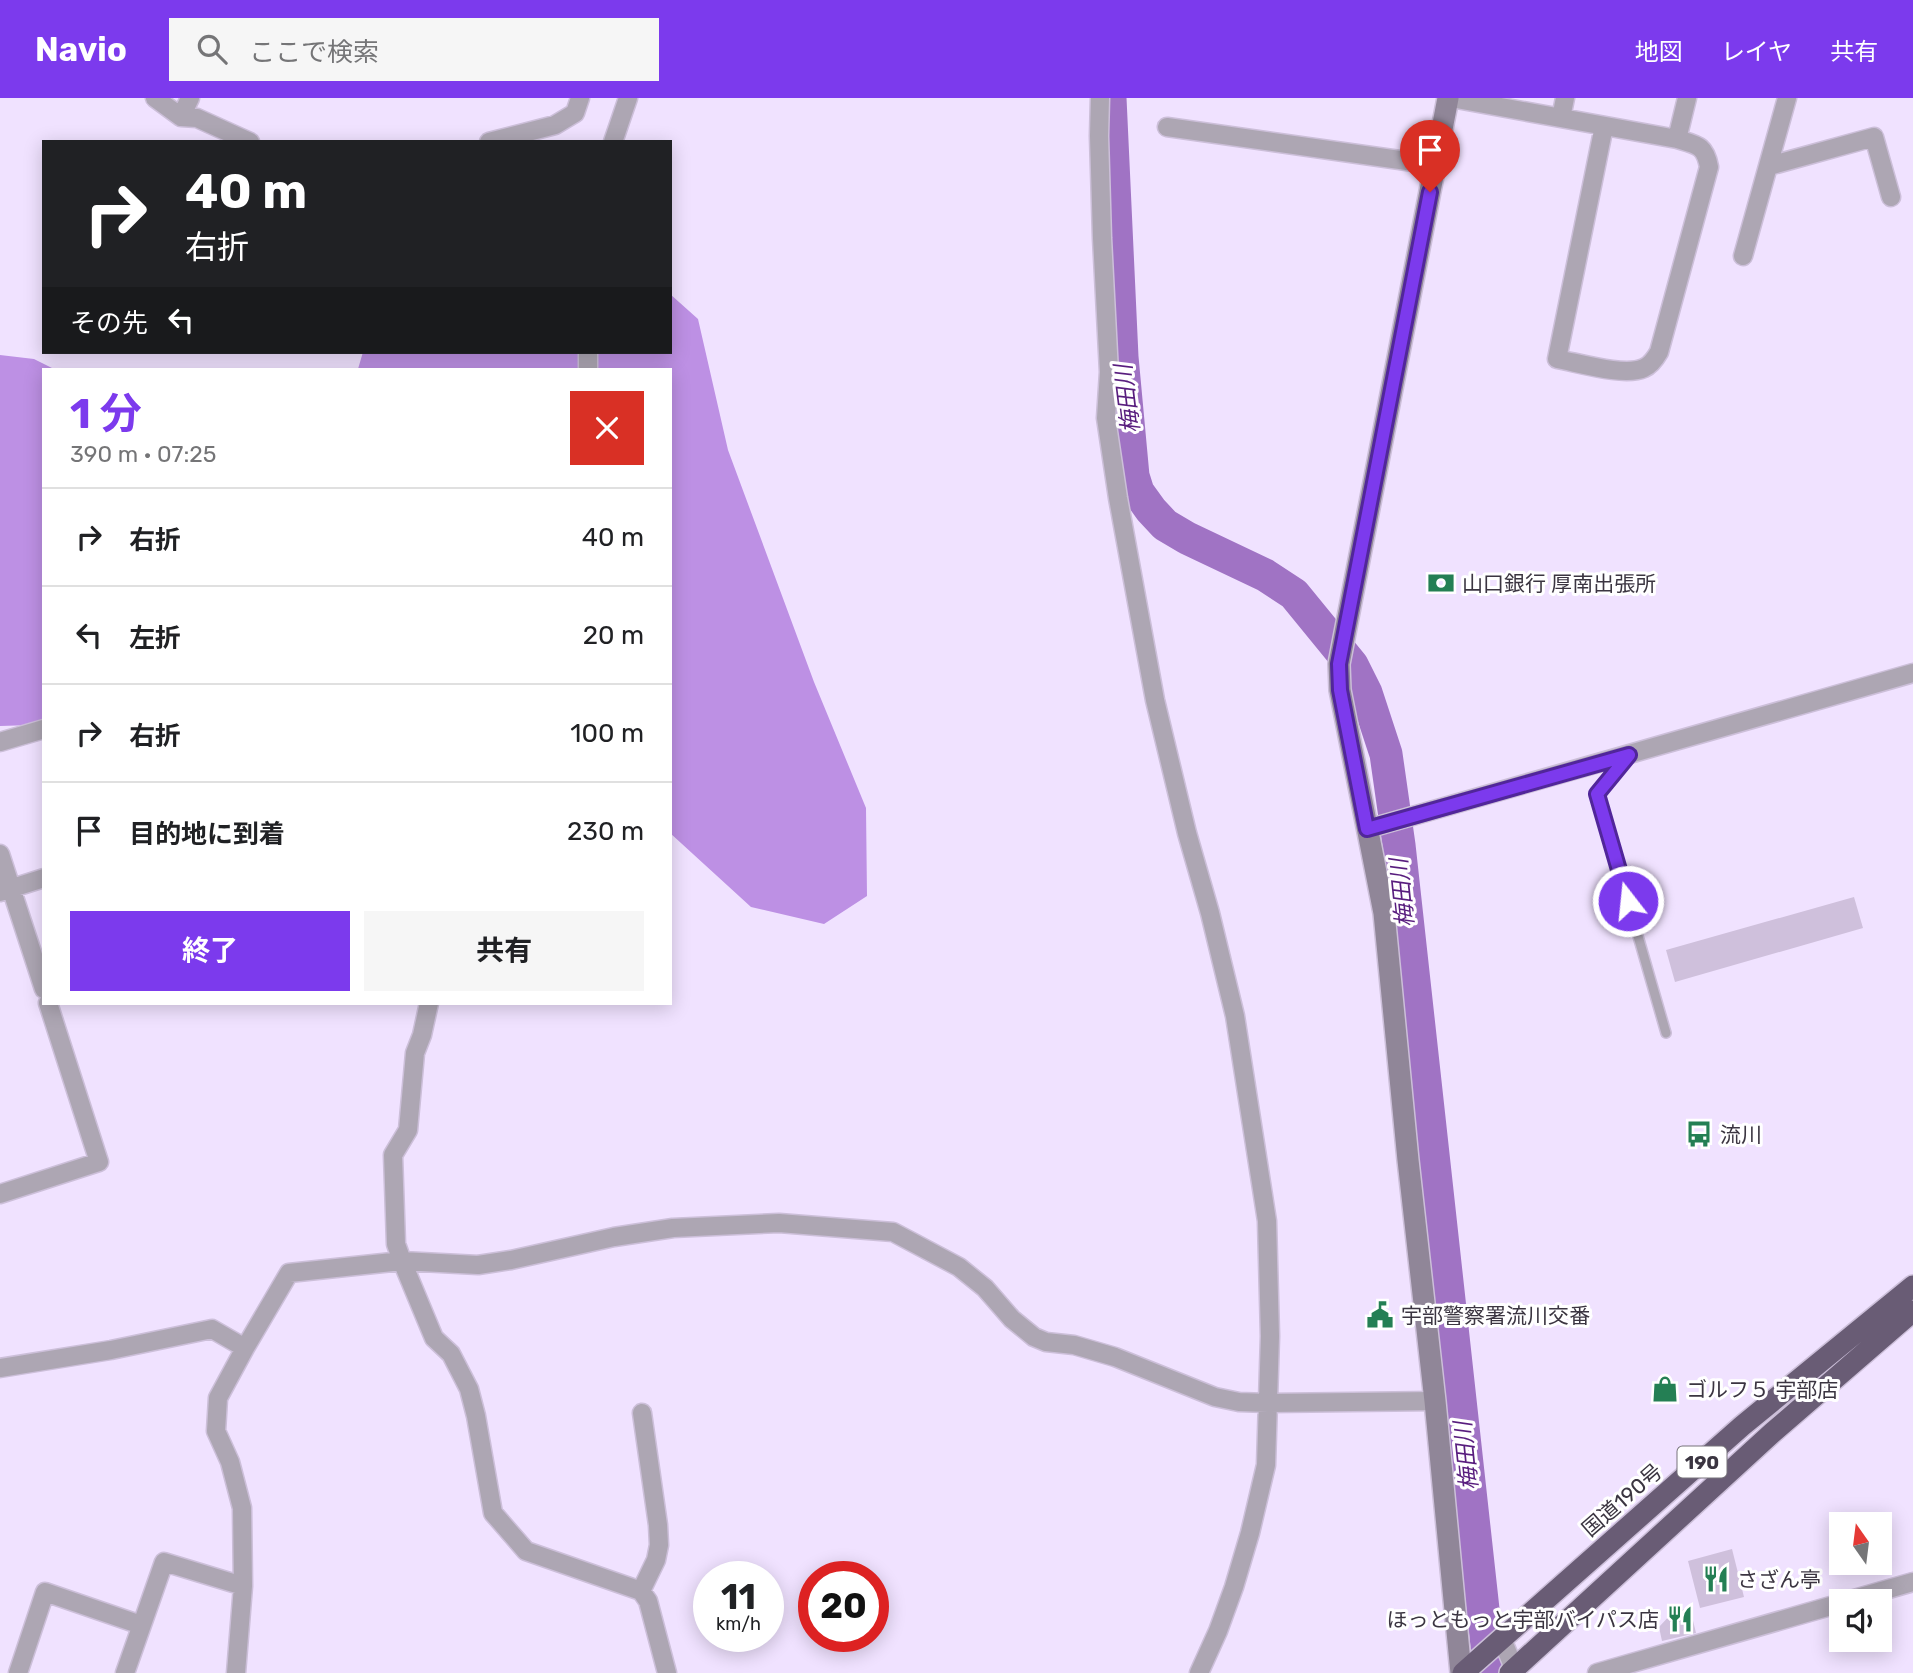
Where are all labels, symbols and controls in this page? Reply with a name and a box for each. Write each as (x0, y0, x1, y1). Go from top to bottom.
search box (169, 18, 659, 81)
text: Navio (35, 30, 127, 69)
icon: search (193, 30, 231, 68)
text: ここで検索 (249, 37, 379, 68)
text: 地図 (1635, 38, 1683, 66)
text: レイヤ (1721, 38, 1792, 66)
text: 共有 (1830, 38, 1878, 66)
pin (1400, 120, 1460, 192)
icon: arrive (1411, 131, 1449, 169)
text: 40 m (185, 162, 307, 220)
icon: right (70, 168, 161, 259)
text: 右折 (185, 228, 249, 266)
icon: left (162, 301, 200, 339)
text: その先 (70, 308, 148, 339)
water label: 梅田川 (1109, 360, 1145, 435)
text: 1 分 (70, 389, 142, 439)
button: close (570, 391, 644, 465)
text: 390 m · 07:25 (70, 440, 216, 468)
icon: right (70, 518, 108, 556)
text: 40 m (582, 522, 644, 553)
text: 右折 (129, 525, 181, 556)
bank icon: 山口銀行 厚南出張所 (1426, 568, 1456, 598)
place label: 山口銀行 厚南出張所 (1462, 571, 1656, 596)
icon: left (70, 616, 108, 654)
text: 20 m (583, 620, 644, 651)
text: 左折 (129, 623, 181, 654)
icon: right (70, 714, 108, 752)
text: 100 m (570, 718, 644, 749)
text: 右折 (129, 721, 181, 752)
icon: arrive (70, 812, 108, 850)
text: 230 m (567, 816, 644, 847)
text: 目的地に到着 (129, 819, 285, 850)
water label: 梅田川 (1384, 854, 1420, 929)
position arrow (1591, 864, 1665, 938)
button: 終了 (70, 911, 350, 991)
button: 共有 (364, 911, 644, 991)
bus stop icon: 流川 (1684, 1119, 1714, 1149)
place label: 流川 (1720, 1122, 1762, 1147)
public building icon: 宇部警察署流川交番 (1365, 1300, 1395, 1330)
place label: 宇部警察署流川交番 (1401, 1303, 1590, 1328)
shop icon: ゴルフ５ 宇部店 (1650, 1374, 1680, 1404)
place label: ゴルフ５ 宇部店 (1686, 1377, 1838, 1402)
water label: 梅田川 (1448, 1417, 1484, 1492)
road number: 190 (1678, 1446, 1726, 1478)
street label: 国道190号 (1577, 1458, 1667, 1542)
north arrow (1829, 1512, 1892, 1575)
map controls (1829, 1512, 1892, 1652)
speed limit sign: 20 (798, 1561, 889, 1652)
restaurant icon: さざん亭 (1701, 1564, 1731, 1594)
place label: さざん亭 (1737, 1567, 1821, 1592)
text: 11 (721, 1576, 756, 1618)
button: sound (1829, 1589, 1892, 1652)
restaurant icon: ほっともっと宇部バイパス店 (1665, 1604, 1695, 1634)
place label: ほっともっと宇部バイパス店 (1386, 1607, 1659, 1632)
text: km/h (716, 1613, 761, 1635)

